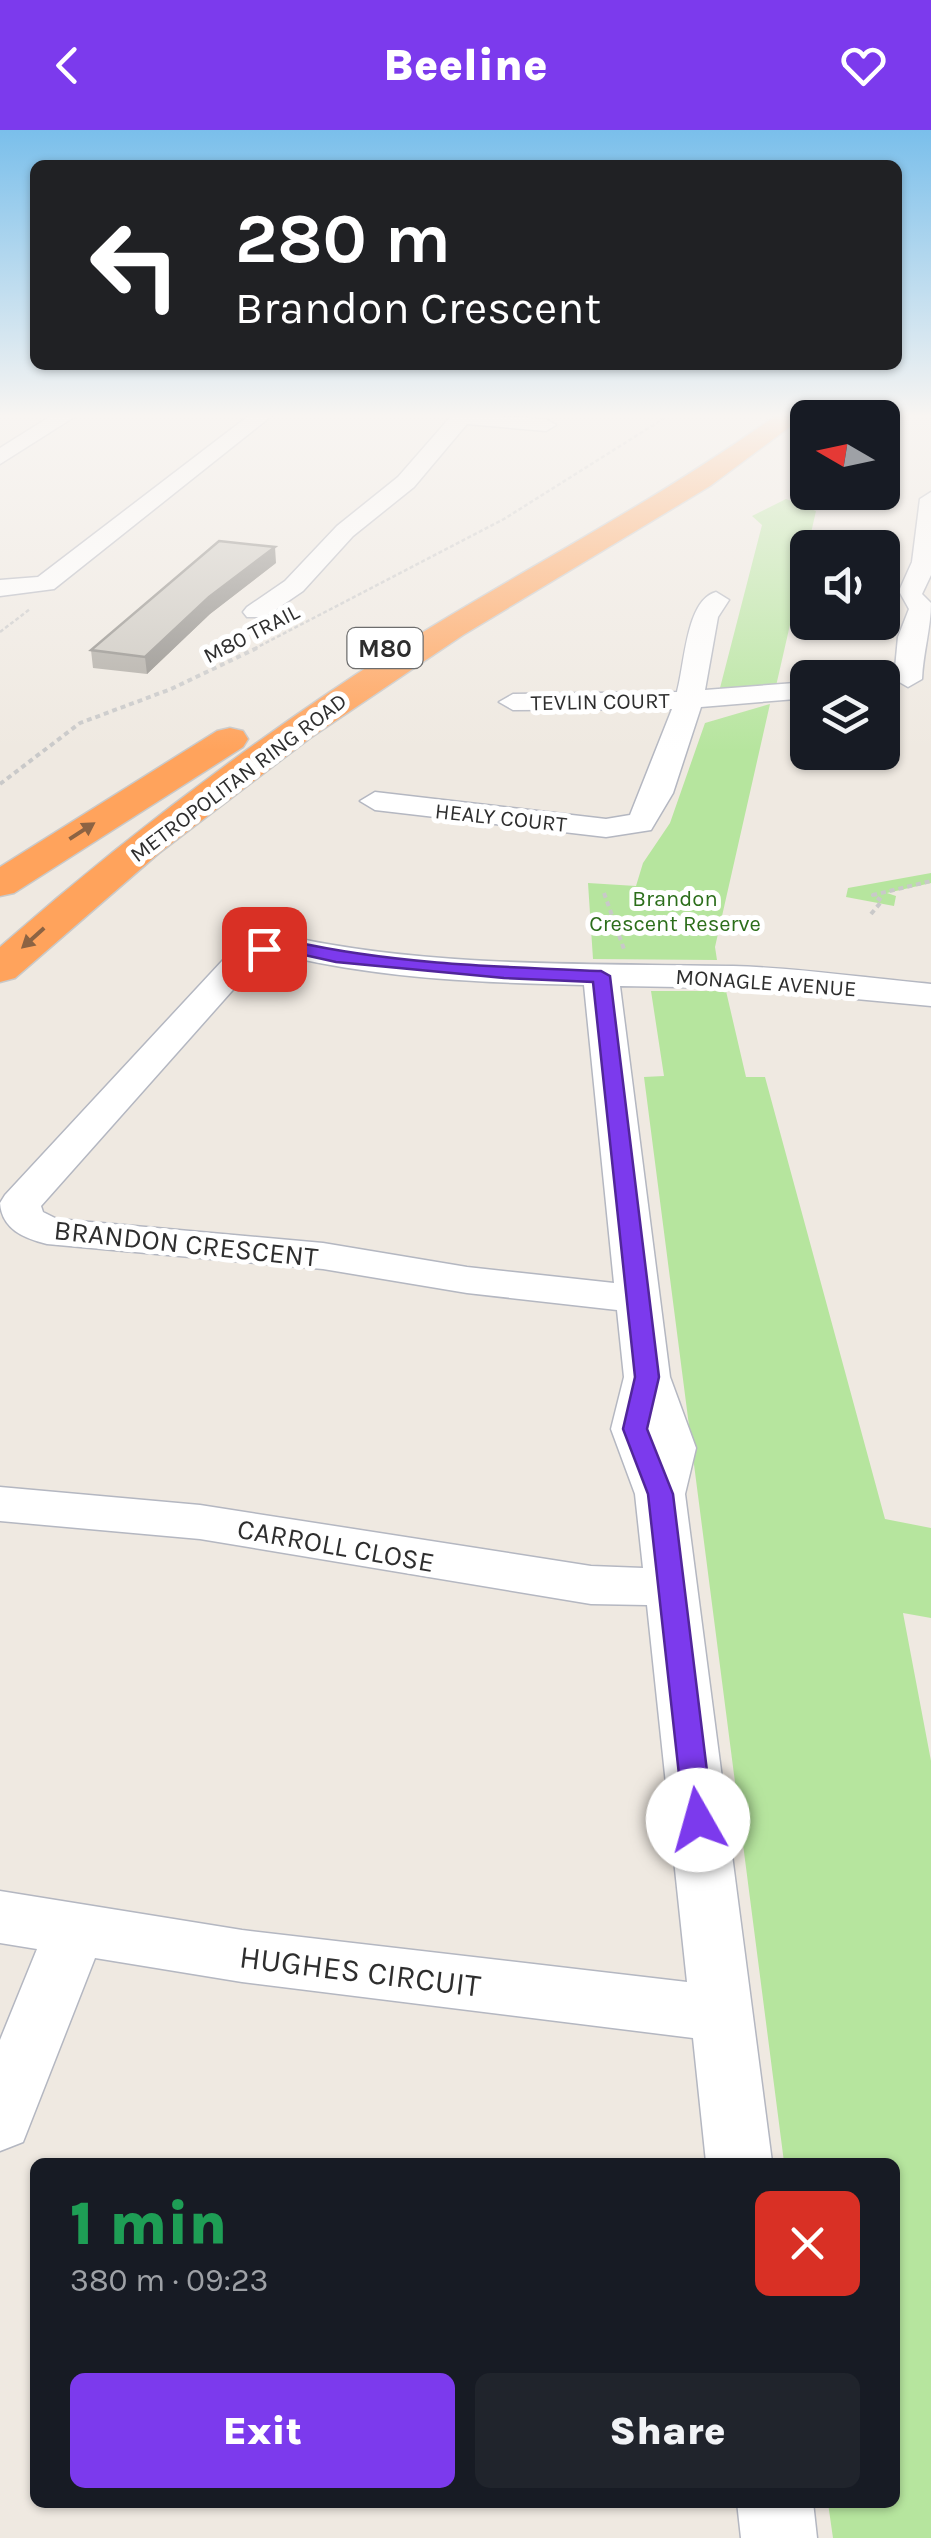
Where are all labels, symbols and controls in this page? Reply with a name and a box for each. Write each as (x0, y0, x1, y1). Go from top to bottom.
icon: back (40, 38, 95, 93)
icon: heart (836, 38, 891, 93)
text: Beeline (383, 39, 548, 91)
text: 280 m (235, 198, 451, 280)
icon: left (70, 200, 200, 330)
text: Brandon Crescent (235, 282, 601, 334)
north arrow (790, 400, 900, 510)
map controls (790, 400, 900, 770)
button: sound (790, 530, 900, 640)
street label: M80 TRAIL (199, 598, 304, 669)
road number: M80 (348, 628, 422, 668)
button: layers (790, 660, 900, 770)
street label: METROPOLITAN RING ROAD (125, 688, 352, 868)
street label: TEVLIN COURT (530, 688, 670, 716)
street label: HEALY COURT (434, 798, 568, 838)
one-way arrow (68, 823, 95, 841)
park label: Brandon Crescent Reserve (589, 886, 761, 937)
pin (222, 907, 307, 992)
icon: arrive (237, 922, 292, 977)
one-way arrow (21, 927, 46, 949)
street label: MONAGLE AVENUE (675, 964, 857, 1002)
street label: BRANDON CRESCENT (52, 1213, 320, 1274)
street label: CARROLL CLOSE (235, 1512, 437, 1579)
position arrow (646, 1768, 750, 1872)
street label: HUGHES CIRCUIT (237, 1938, 483, 2005)
text: 1 min (70, 2189, 227, 2259)
button: close (755, 2191, 860, 2296)
text: 380 m · 09:23 (70, 2262, 268, 2299)
button: Exit (70, 2373, 455, 2488)
button: Share (475, 2373, 860, 2488)

